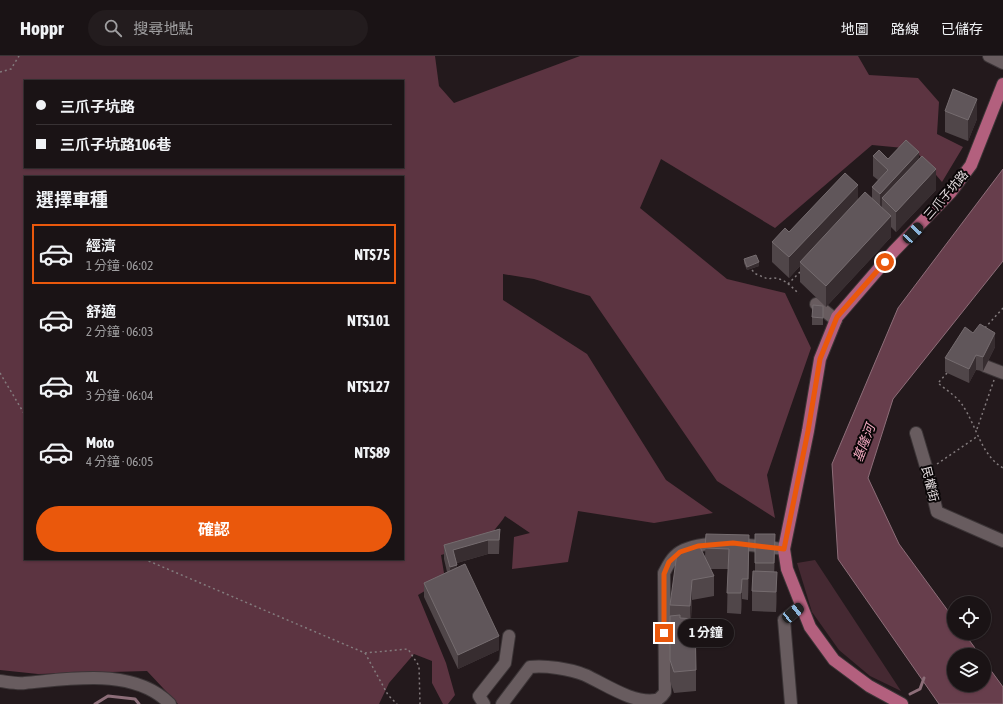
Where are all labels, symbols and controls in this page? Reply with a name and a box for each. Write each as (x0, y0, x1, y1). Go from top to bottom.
search box (88, 10, 368, 46)
text: Hoppr (20, 17, 64, 39)
icon: search (102, 17, 124, 39)
text: 搜尋地點 (134, 20, 194, 37)
text: 地圖 (841, 21, 869, 37)
text: 路線 (891, 21, 919, 37)
text: 已儲存 (941, 21, 983, 37)
text: 三爪子坑路 (60, 98, 135, 115)
text: 三爪子坑路106巷 (60, 136, 171, 153)
street label: 三爪子坑路 (921, 168, 971, 222)
text: 選擇車種 (36, 189, 108, 210)
car (900, 220, 926, 246)
icon: car (38, 236, 74, 272)
text: 經濟 (86, 237, 116, 254)
text: NT$75 (354, 246, 390, 263)
route start (876, 253, 894, 271)
text: 1 分鐘 · 06:02 (86, 258, 153, 273)
icon: car (38, 302, 74, 338)
text: 舒適 (86, 303, 116, 320)
text: NT$101 (347, 312, 390, 329)
text: 2 分鐘 · 06:03 (86, 324, 153, 339)
icon: car (38, 368, 74, 404)
text: XL (86, 368, 99, 385)
text: NT$127 (347, 378, 390, 395)
text: 3 分鐘 · 06:04 (86, 388, 153, 403)
water label: 基隆河 (850, 419, 879, 464)
icon: car (38, 434, 74, 470)
text: Moto (86, 434, 114, 451)
text: NT$89 (354, 444, 390, 461)
text: 4 分鐘 · 06:05 (86, 454, 153, 469)
street label: 民權街 (919, 465, 941, 503)
button: 確認 (36, 506, 392, 552)
map controls (947, 596, 991, 692)
button: locate (947, 596, 991, 640)
car (780, 601, 806, 625)
callout: 1 分鐘 (678, 619, 734, 647)
route end (655, 624, 673, 642)
text: 1 分鐘 (689, 625, 723, 640)
button: layers (947, 648, 991, 692)

